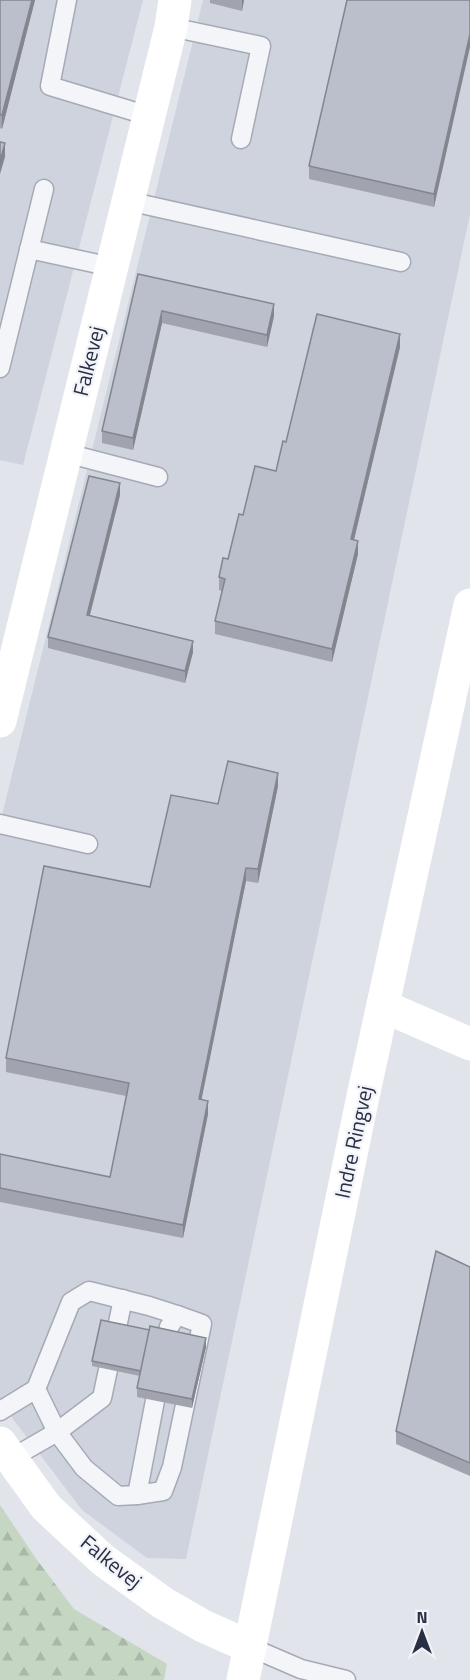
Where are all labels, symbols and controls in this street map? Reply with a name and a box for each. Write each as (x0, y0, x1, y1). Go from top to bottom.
street label: Falkevej (64, 322, 112, 399)
street label: Indre Ringvej (325, 1082, 381, 1201)
street label: Falkevej (74, 1526, 149, 1596)
north arrow (392, 1602, 452, 1662)
text: N (416, 1605, 428, 1629)

